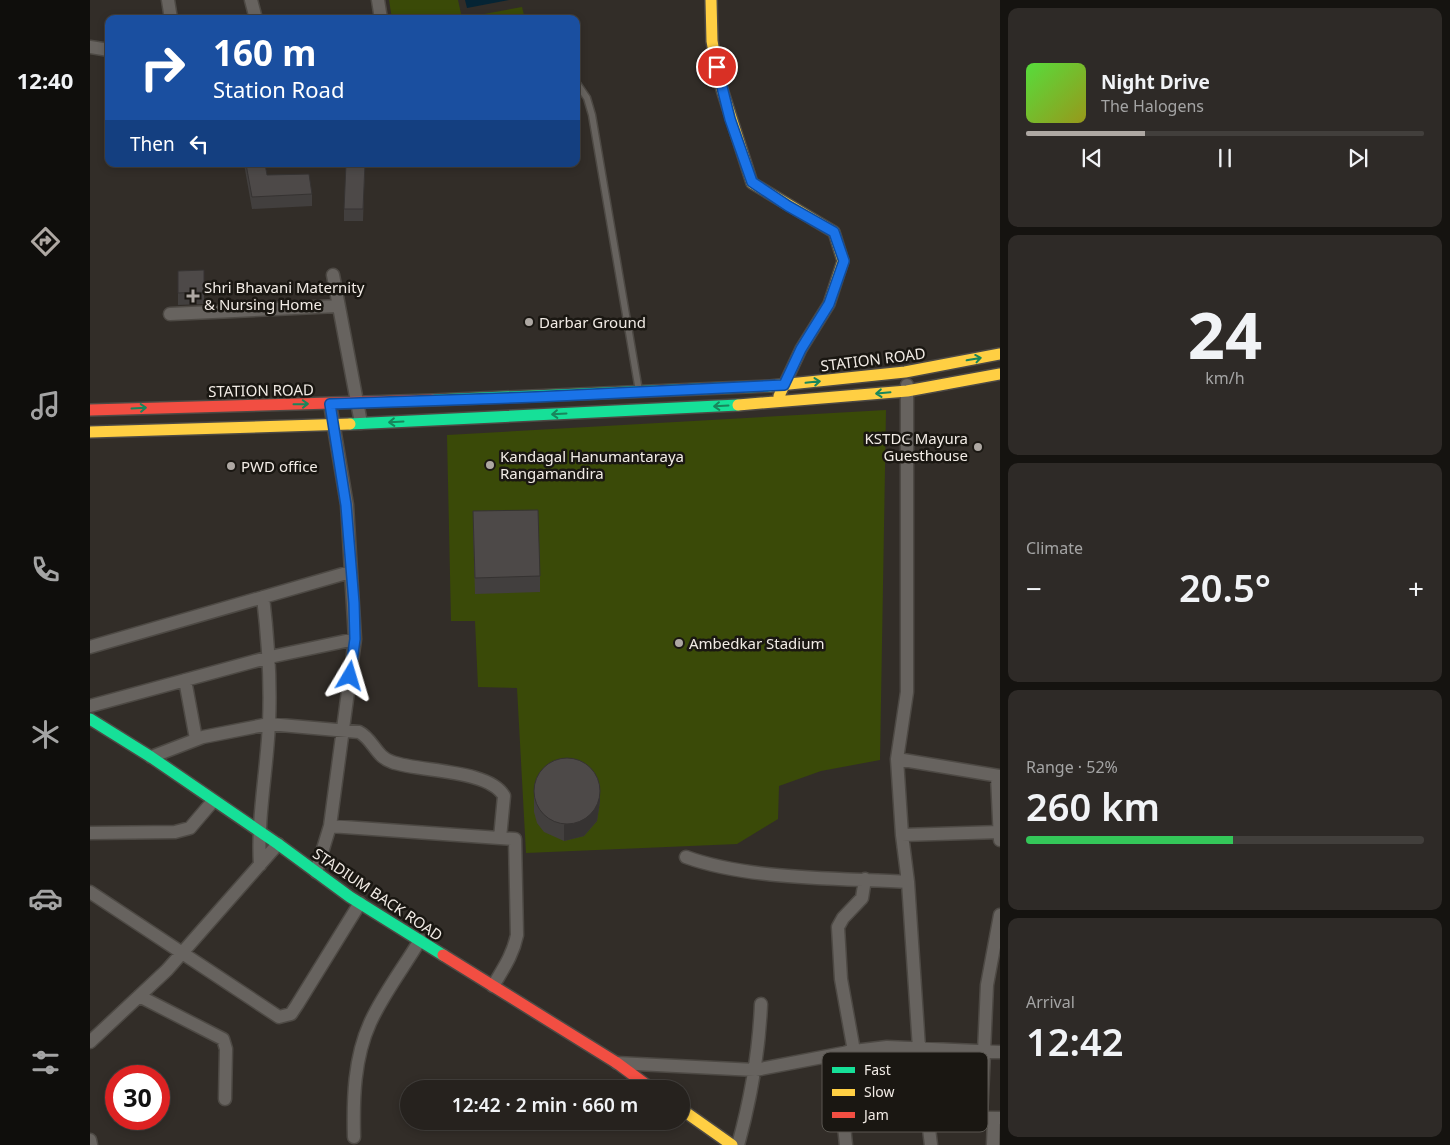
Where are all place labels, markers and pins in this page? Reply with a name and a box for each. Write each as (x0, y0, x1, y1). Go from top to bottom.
pin (696, 46, 738, 88)
place label: Shri Bhavani Maternity & Nursing Home (204, 277, 365, 314)
marker: Shri Bhavani Maternity & Nursing Home (186, 289, 200, 303)
place label: Darbar Ground (539, 312, 646, 332)
marker: Darbar Ground (523, 316, 535, 328)
place label: KSTDC Mayura Guesthouse (865, 428, 968, 465)
marker: KSTDC Mayura Guesthouse (972, 441, 984, 453)
place label: Kandagal Hanumantaraya Rangamandira (500, 446, 684, 483)
place label: PWD office (241, 456, 318, 476)
marker: Kandagal Hanumantaraya Rangamandira (484, 459, 496, 471)
marker: PWD office (225, 460, 237, 472)
place label: Ambedkar Stadium (689, 633, 825, 653)
marker: Ambedkar Stadium (673, 637, 685, 649)

